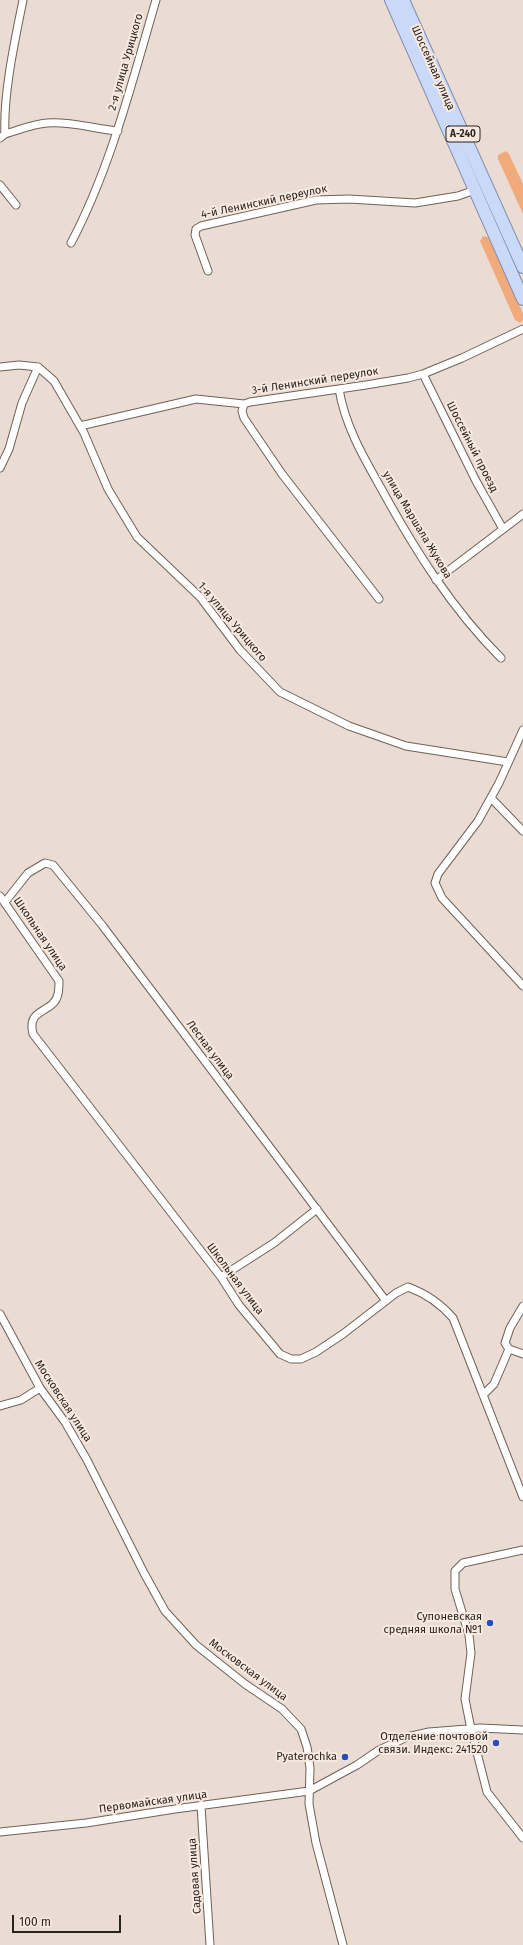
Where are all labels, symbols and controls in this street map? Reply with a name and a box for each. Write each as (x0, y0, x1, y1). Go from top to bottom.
street label: 2-я улица Урицкого (106, 12, 146, 112)
street label: Шоссейная улица (408, 24, 458, 112)
road number: А-240 (446, 126, 480, 142)
street label: 4-й Ленинский переулок (200, 182, 328, 222)
street label: 3-й Ленинский переулок (251, 364, 379, 398)
street label: Шоссейный проезд (443, 399, 501, 495)
street label: улица Маршала Жукова (380, 469, 454, 581)
street label: 1-я улица Урицкого (195, 579, 269, 665)
street label: Школьная улица (10, 895, 70, 973)
street label: Лесная улица (183, 1018, 237, 1082)
street label: Школьная улица (204, 1241, 266, 1317)
street label: Московская улица (32, 1358, 94, 1444)
place label: Супоневская средняя школа №1 (384, 1610, 482, 1636)
marker: Супоневская средняя школа №1 (485, 1618, 495, 1628)
street label: Московская улица (206, 1636, 290, 1704)
place label: Отделение почтовой связи. Индекс: 241520 (378, 1730, 488, 1756)
marker: Отделение почтовой связи. Индекс: 241520 (491, 1738, 501, 1748)
place label: Pyaterochka (276, 1750, 337, 1764)
marker: Pyaterochka (340, 1752, 350, 1762)
street label: Первомайская улица (98, 1788, 208, 1816)
street label: Садовая улица (186, 1837, 204, 1915)
scale bar (14, 1907, 123, 1933)
text: 100 m (19, 1915, 51, 1929)

